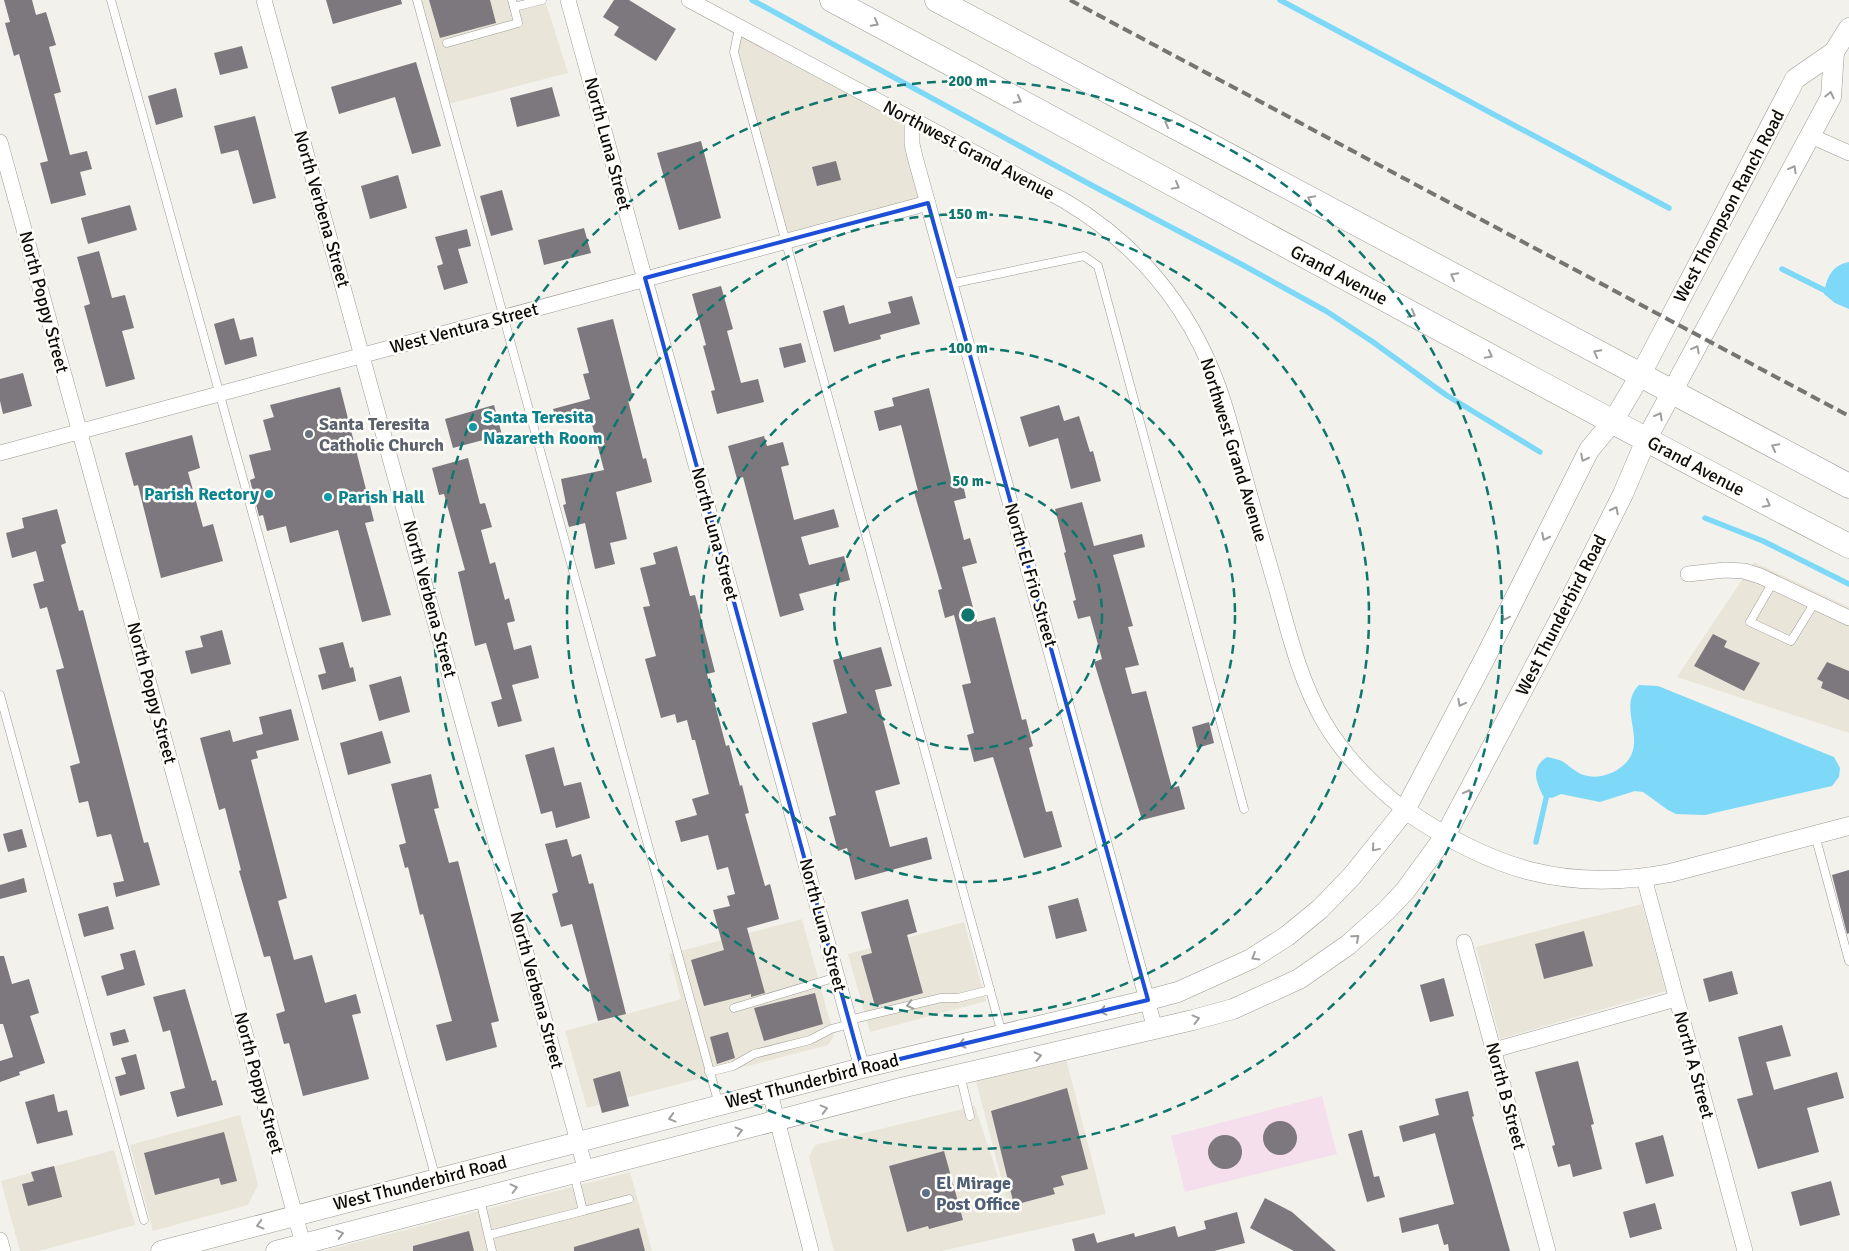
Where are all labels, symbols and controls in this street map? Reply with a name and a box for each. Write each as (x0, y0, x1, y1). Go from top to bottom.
one-way arrow (870, 17, 879, 27)
text: 200 m (948, 72, 988, 90)
street label: North Luna Street (580, 75, 636, 213)
one-way arrow (1824, 91, 1835, 100)
one-way arrow (1013, 93, 1022, 103)
street label: Northwest Grand Avenue (879, 95, 1059, 205)
street label: West Thompson Ranch Road (1669, 106, 1789, 306)
one-way arrow (1164, 119, 1173, 129)
street label: North Verbena Street (289, 128, 355, 290)
one-way arrow (1787, 165, 1797, 174)
one-way arrow (1171, 179, 1180, 189)
one-way arrow (1307, 195, 1316, 205)
text: 150 m (948, 205, 988, 223)
street label: North Poppy Street (14, 229, 74, 375)
street label: Grand Avenue (1287, 240, 1391, 310)
one-way arrow (1450, 272, 1459, 282)
street label: West Ventura Street (387, 298, 541, 358)
one-way arrow (1406, 308, 1415, 318)
text: 100 m (948, 339, 988, 357)
one-way arrow (1690, 345, 1700, 354)
one-way arrow (1484, 349, 1493, 359)
one-way arrow (1594, 349, 1603, 359)
street label: Northwest Grand Avenue (1196, 355, 1272, 545)
place label: Santa Teresita Nazareth Room (483, 406, 603, 449)
one-way arrow (1653, 412, 1663, 421)
place label: Santa Teresita Catholic Church (319, 413, 444, 456)
marker: Santa Teresita Nazareth Room (467, 421, 479, 433)
marker: Santa Teresita Catholic Church (303, 428, 315, 440)
street label: Grand Avenue (1644, 431, 1748, 501)
one-way arrow (1771, 443, 1780, 453)
one-way arrow (1580, 453, 1590, 462)
street label: North Luna Street (687, 465, 743, 603)
text: 50 m (952, 472, 984, 490)
place label: Parish Rectory (144, 483, 259, 505)
place label: Parish Hall (338, 486, 425, 508)
marker: Parish Rectory (263, 488, 275, 500)
marker: Parish Hall (322, 491, 334, 503)
one-way arrow (1762, 498, 1771, 508)
street label: North El Frio Street (1000, 500, 1062, 650)
one-way arrow (1609, 506, 1619, 515)
street label: North Verbena Street (398, 518, 462, 680)
street label: West Thunderbird Road (1511, 531, 1611, 699)
one-way arrow (1541, 532, 1551, 541)
centre of rings (959, 606, 977, 624)
one-way arrow (1501, 612, 1511, 621)
street label: North Poppy Street (122, 620, 182, 766)
one-way arrow (1458, 698, 1468, 707)
one-way arrow (1462, 790, 1472, 799)
one-way arrow (1371, 843, 1380, 852)
street label: North Luna Street (795, 856, 851, 994)
street label: North Verbena Street (505, 909, 569, 1071)
one-way arrow (1350, 935, 1359, 943)
one-way arrow (1252, 950, 1261, 960)
one-way arrow (906, 999, 915, 1010)
one-way arrow (1098, 1005, 1107, 1016)
street label: North A Street (1669, 1009, 1719, 1121)
street label: North Poppy Street (229, 1010, 289, 1156)
one-way arrow (1192, 1014, 1201, 1025)
one-way arrow (958, 1038, 967, 1049)
street label: North B Street (1481, 1040, 1531, 1152)
street label: West Thunderbird Road (723, 1049, 901, 1113)
one-way arrow (1033, 1051, 1042, 1062)
one-way arrow (820, 1104, 829, 1115)
one-way arrow (668, 1112, 676, 1122)
one-way arrow (735, 1126, 744, 1137)
street label: West Thunderbird Road (331, 1151, 509, 1215)
place label: El Mirage Post Office (936, 1172, 1020, 1215)
one-way arrow (509, 1183, 518, 1194)
marker: El Mirage Post Office (920, 1187, 932, 1199)
one-way arrow (257, 1219, 265, 1229)
one-way arrow (335, 1230, 343, 1240)

